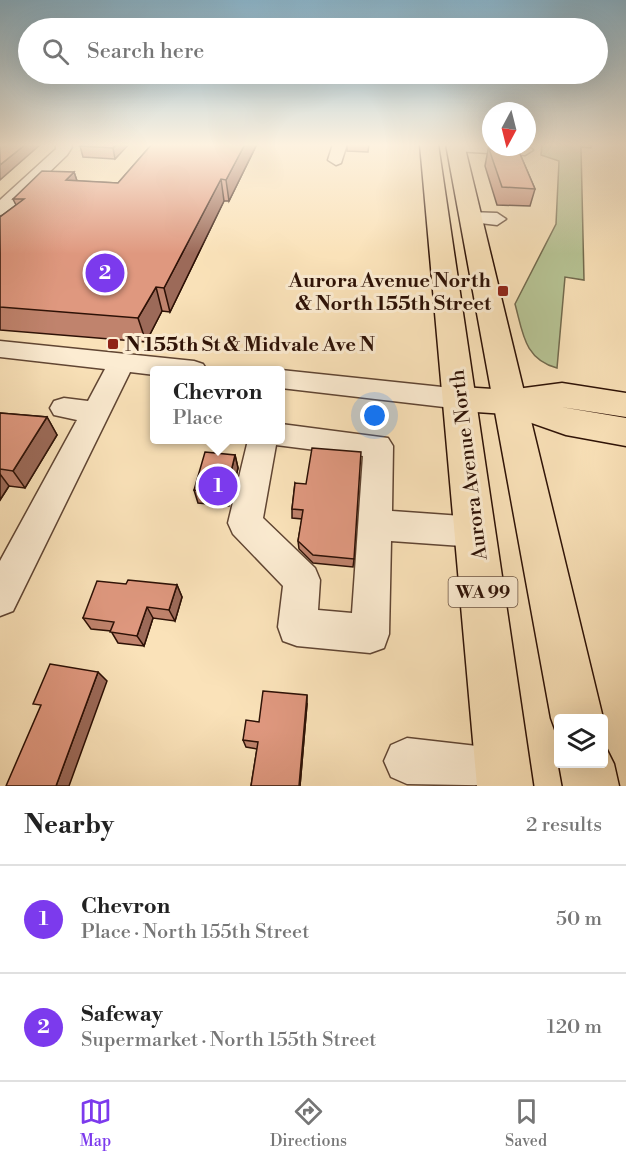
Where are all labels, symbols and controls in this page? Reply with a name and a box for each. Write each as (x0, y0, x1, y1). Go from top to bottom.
search box (18, 18, 608, 84)
icon: search (39, 35, 72, 68)
text: Search here (87, 38, 204, 65)
north arrow (482, 102, 536, 156)
pin: 2 (86, 250, 124, 296)
place label: Aurora Avenue North & North 155th Street (288, 269, 492, 317)
marker: Aurora Avenue North & North 155th Street (496, 284, 510, 298)
place label: N 155th St & Midvale Ave N (125, 333, 375, 358)
marker: N 155th St & Midvale Ave N (106, 337, 120, 351)
popup (150, 366, 285, 444)
street label: Aurora Avenue North (445, 368, 494, 563)
text: Chevron (173, 379, 262, 406)
your location (360, 401, 389, 430)
text: Place (173, 406, 223, 431)
pin: 1 (198, 464, 238, 508)
road number: WA 99 (448, 577, 518, 607)
map controls (554, 714, 608, 768)
button: layers (554, 714, 608, 768)
text: Nearby (24, 809, 114, 841)
text: 2 results (526, 813, 602, 838)
text: Chevron (81, 893, 170, 920)
text: 1 (39, 907, 48, 932)
text: 50 m (556, 907, 602, 932)
text: Place · North 155th Street (81, 920, 309, 945)
text: Safeway (81, 1001, 163, 1028)
text: 2 (37, 1015, 50, 1040)
text: 120 m (547, 1015, 602, 1040)
text: Supermarket · North 155th Street (81, 1028, 376, 1053)
tab: Map (79, 1095, 112, 1151)
tab: Directions (270, 1095, 347, 1151)
tab: Saved (505, 1095, 547, 1151)

